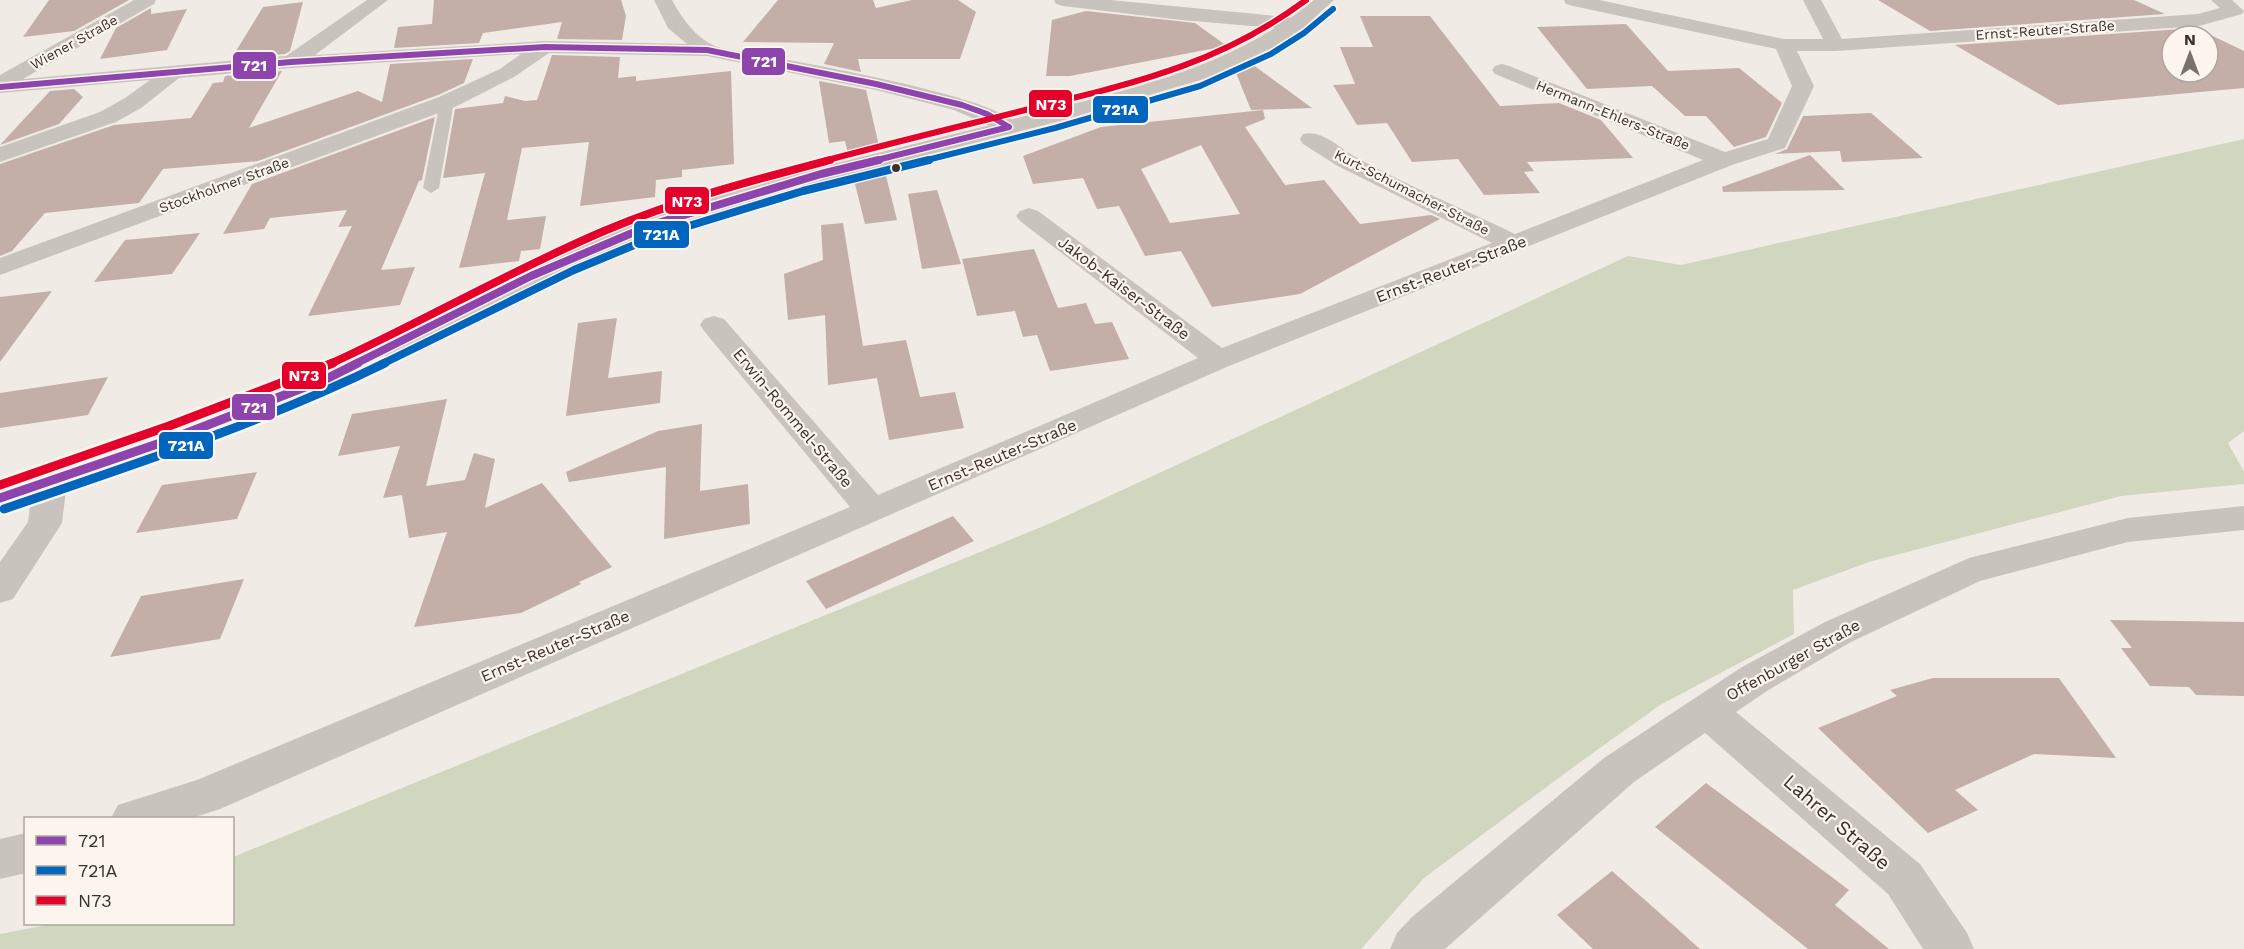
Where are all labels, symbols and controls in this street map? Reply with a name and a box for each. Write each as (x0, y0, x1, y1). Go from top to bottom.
street label: Wiener Straße (28, 11, 120, 73)
street label: Ernst-Reuter-Straße (1975, 17, 2115, 43)
north arrow (2160, 24, 2220, 84)
text: N (2184, 30, 2196, 49)
line badge: 721 (741, 47, 786, 76)
line badge: 721 (232, 51, 277, 80)
text: 721 (751, 52, 777, 71)
text: 721 (241, 56, 267, 75)
street label: Hermann-Ehlers-Straße (1534, 77, 1692, 153)
line badge: N73 (1028, 89, 1073, 118)
text: N73 (1035, 95, 1067, 114)
line badge: 721A (1092, 95, 1149, 124)
text: 721A (1102, 100, 1139, 119)
street label: Kurt-Schumacher-Straße (1332, 146, 1492, 238)
street label: Stockholmer Straße (157, 154, 291, 216)
unlabelled marker (890, 162, 902, 174)
line badge: N73 (664, 186, 710, 215)
text: N73 (671, 192, 703, 211)
line badge: 721A (633, 220, 690, 249)
text: 721A (643, 225, 680, 244)
street label: Jakob-Kaiser-Straße (1054, 232, 1194, 344)
street label: Ernst-Reuter-Straße (1373, 232, 1529, 306)
street label: Erwin-Rommel-Straße (729, 345, 857, 491)
line badge: N73 (281, 361, 327, 390)
text: N73 (288, 366, 320, 385)
line badge: 721 (231, 393, 276, 421)
text: 721 (241, 398, 267, 417)
street label: Ernst-Reuter-Straße (925, 415, 1079, 495)
line badge: 721A (158, 431, 214, 460)
text: 721A (168, 436, 205, 455)
street label: Ernst-Reuter-Straße (478, 606, 632, 686)
street label: Offenburger Straße (1723, 615, 1863, 705)
street label: Lahrer Straße (1779, 769, 1895, 875)
legend (24, 817, 234, 925)
text: 721 (78, 830, 106, 851)
text: 721A (78, 860, 118, 881)
text: N73 (78, 890, 112, 911)

